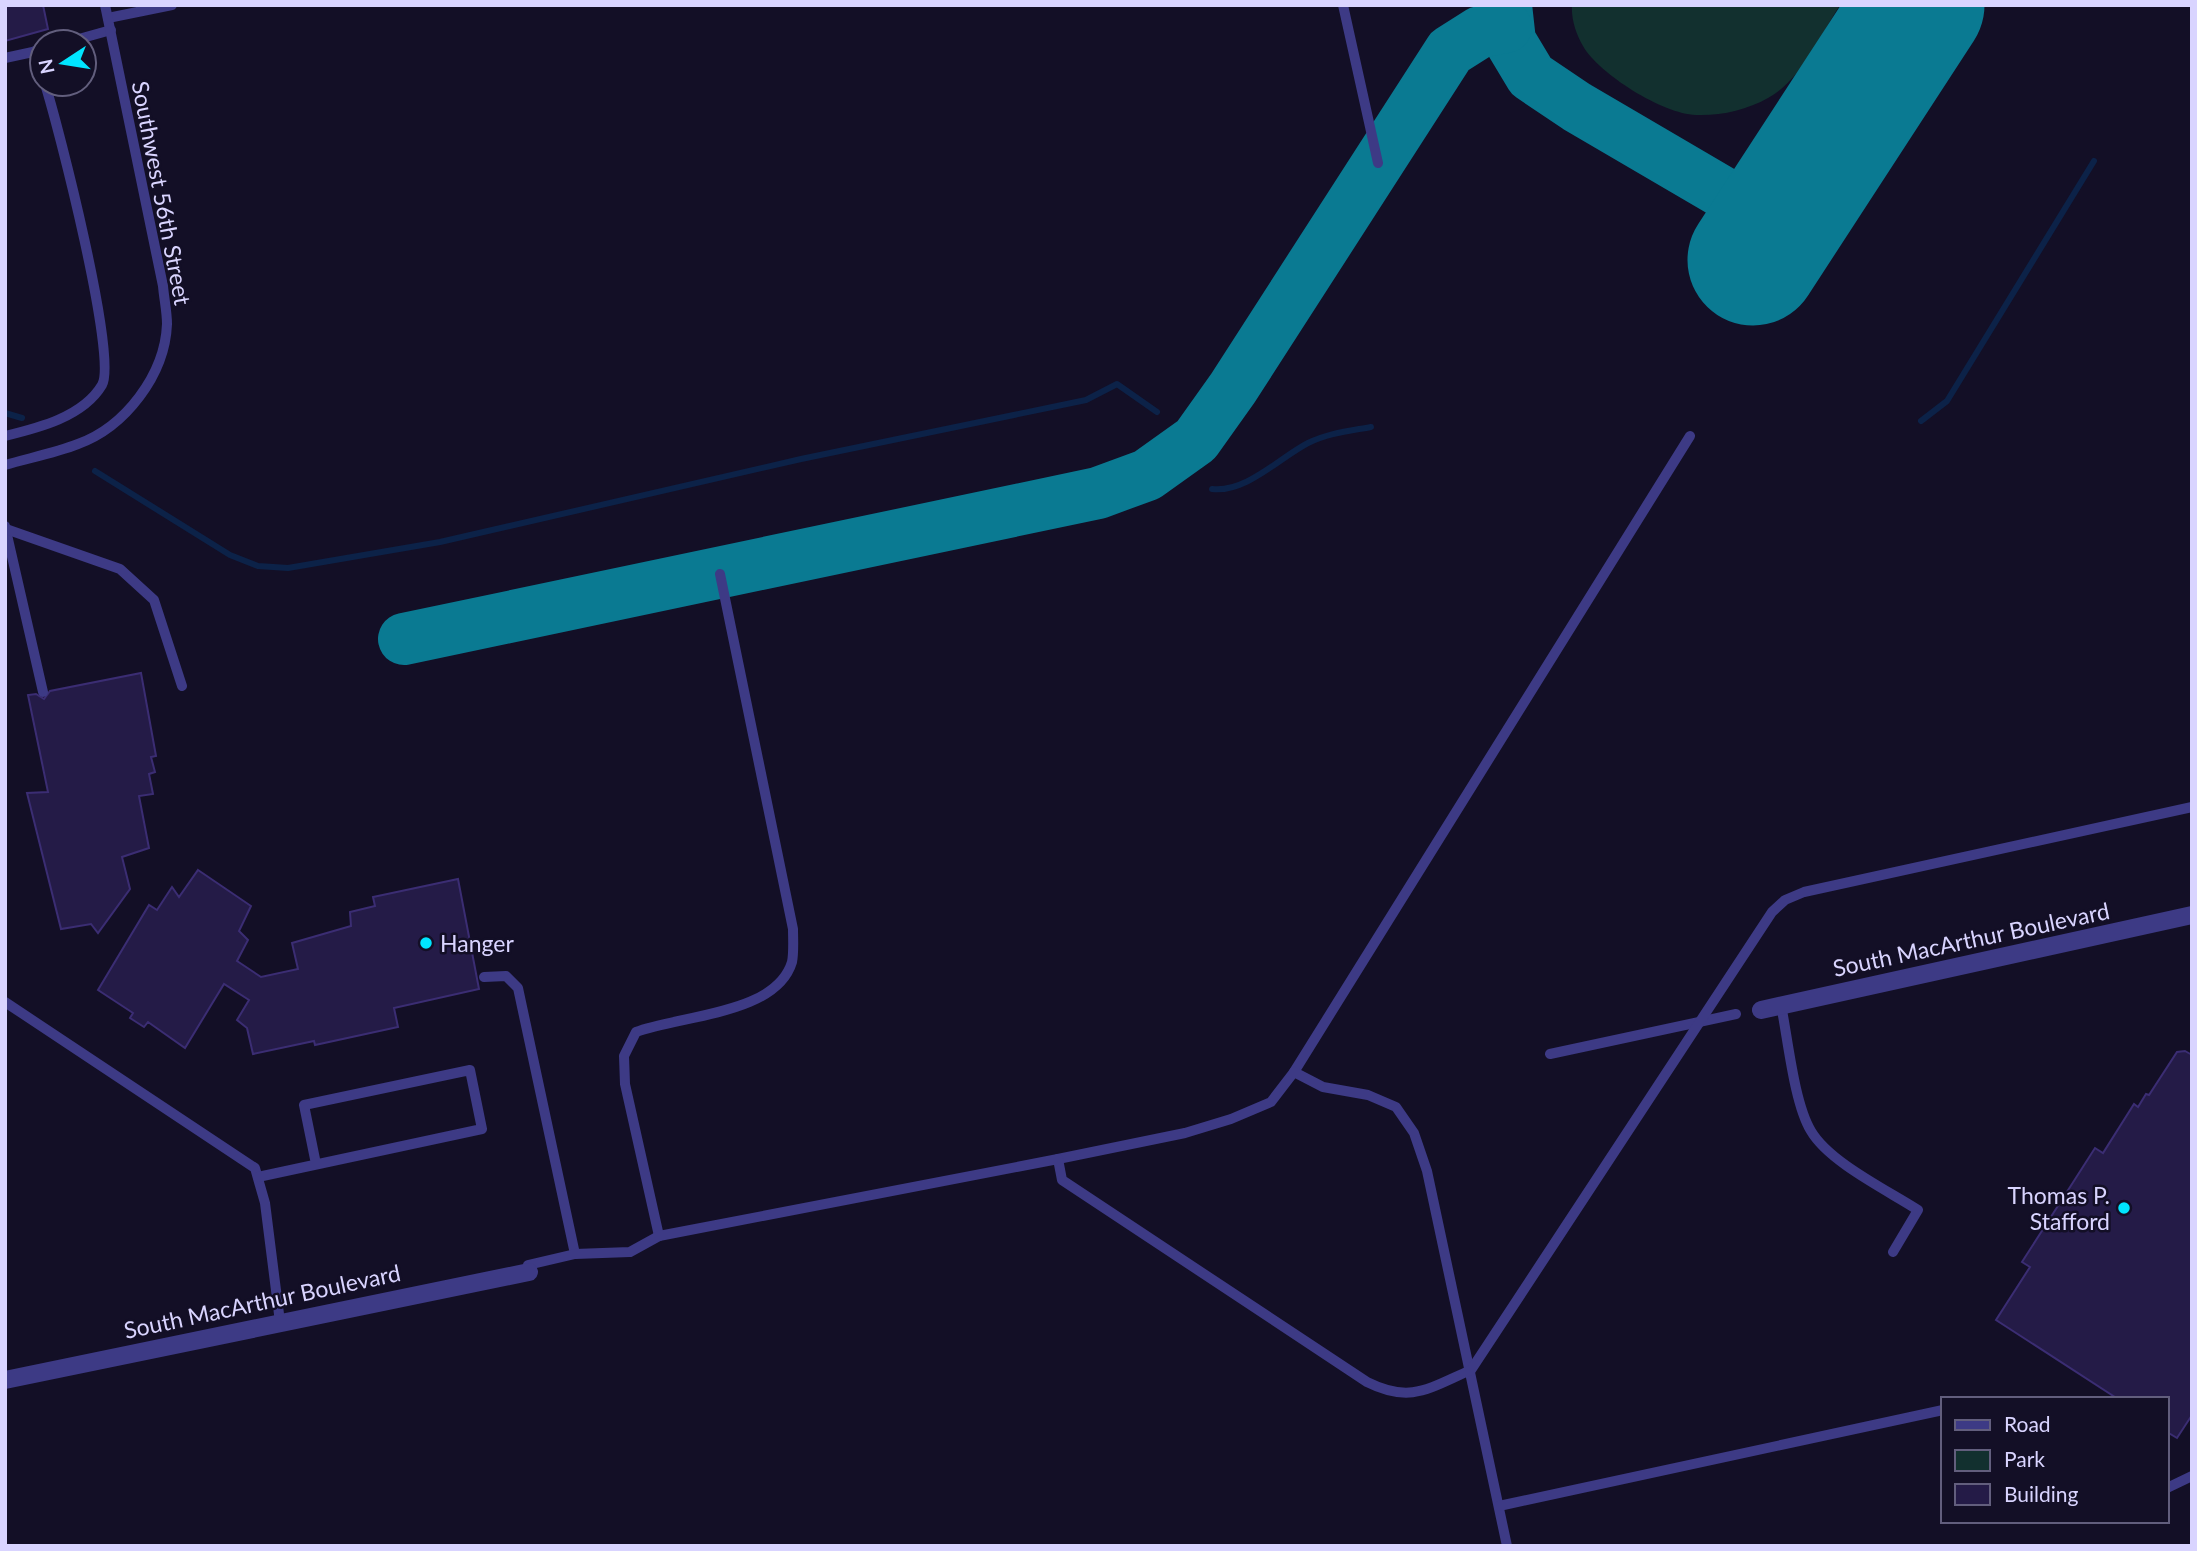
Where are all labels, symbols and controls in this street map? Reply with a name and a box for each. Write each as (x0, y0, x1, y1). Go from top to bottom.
north arrow (28, 28, 98, 98)
text: N (33, 57, 59, 76)
street label: Southwest 56th Street (127, 79, 198, 308)
street label: South MacArthur Boulevard (1830, 896, 2112, 982)
place label: Hanger (440, 929, 514, 957)
marker: Hanger (418, 935, 434, 951)
place label: Thomas P. Stafford (2008, 1181, 2110, 1235)
marker: Thomas P. Stafford (2116, 1200, 2132, 1216)
street label: South MacArthur Boulevard (121, 1258, 403, 1344)
legend (1941, 1397, 2169, 1523)
text: Road (2004, 1411, 2051, 1436)
text: Park (2004, 1446, 2045, 1471)
text: Building (2004, 1481, 2079, 1506)

